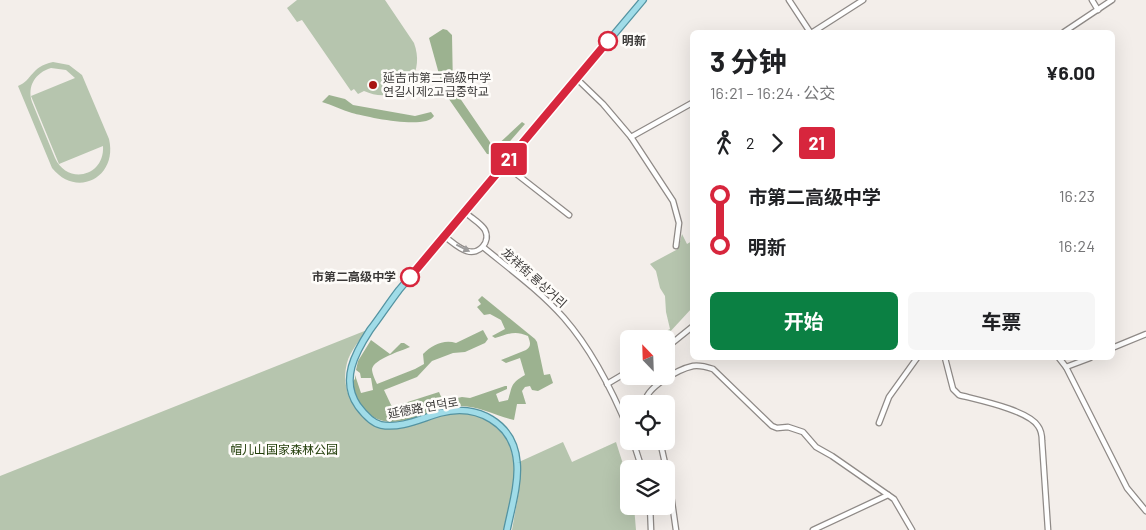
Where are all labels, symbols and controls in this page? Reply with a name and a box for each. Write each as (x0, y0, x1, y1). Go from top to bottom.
marker: 明新 (598, 31, 618, 51)
place label: 明新 (622, 33, 646, 47)
text: 3 分钟 (710, 44, 787, 78)
text: ¥6.00 (1045, 61, 1095, 84)
place label: 延吉市第二高级中学 연길시제2고급중학교 (383, 70, 491, 98)
marker: 延吉市第二高级中学 연길시제2고급중학교 (367, 79, 379, 91)
text: 16:21 – 16:24 · 公交 (710, 83, 835, 102)
icon: walk (710, 129, 738, 157)
icon: forward (763, 129, 791, 157)
text: 21 (809, 132, 825, 154)
text: 2 (746, 133, 755, 152)
line badge: 21 (486, 143, 532, 175)
text: 21 (501, 148, 517, 170)
text: 市第二高级中学 (748, 185, 881, 208)
text: 16:23 (1059, 186, 1095, 205)
text: 明新 (748, 235, 786, 258)
text: 16:24 (1058, 236, 1095, 255)
one-way arrow (456, 244, 471, 252)
street label: 龙祥街 룡상거리 (499, 244, 570, 310)
marker: 市第二高级中学 (400, 267, 420, 287)
place label: 市第二高级中学 (312, 269, 396, 283)
button: 开始 (710, 292, 898, 350)
button: 车票 (908, 292, 1095, 350)
north arrow (620, 330, 675, 385)
map controls (620, 330, 675, 515)
street label: 延德路 연덕로 (386, 394, 459, 420)
button: locate (620, 395, 675, 450)
park label: 帽儿山国家森林公园 (230, 442, 338, 456)
button: layers (620, 460, 675, 515)

